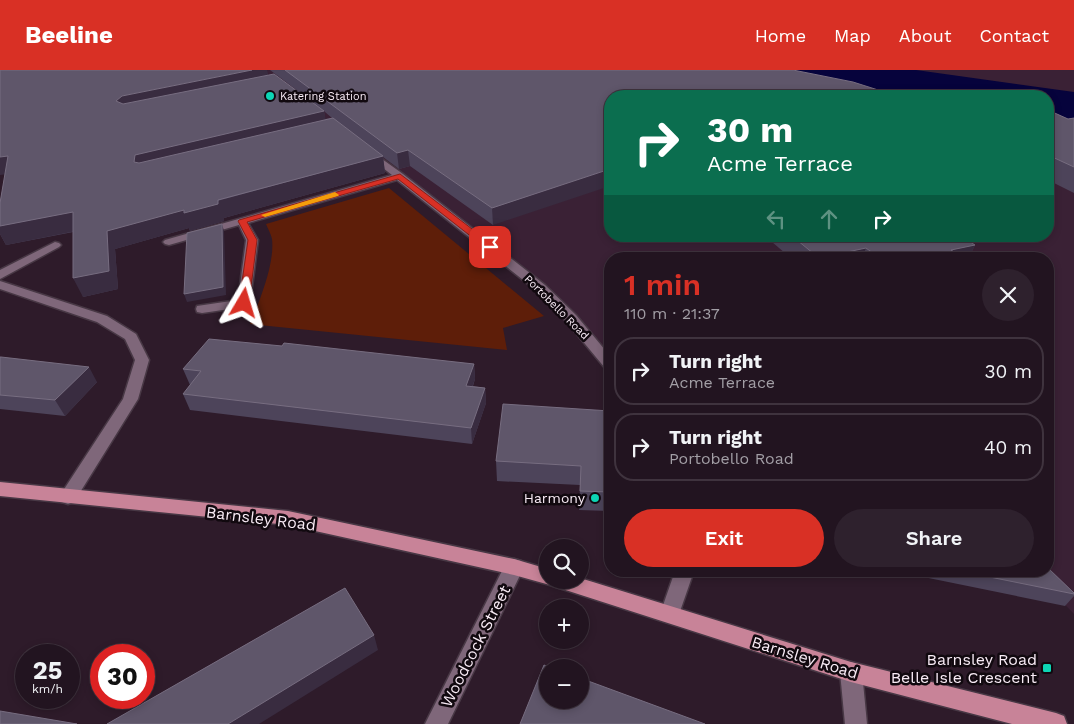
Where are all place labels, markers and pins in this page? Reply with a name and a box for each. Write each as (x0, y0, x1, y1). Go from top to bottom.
marker: Katering Station (264, 90, 276, 102)
place label: Katering Station (280, 90, 366, 103)
pin (469, 226, 511, 268)
place label: Harmony (524, 490, 586, 506)
marker: Harmony (589, 492, 601, 504)
place label: Barnsley Road Belle Isle Crescent (891, 650, 1037, 687)
marker: Barnsley Road Belle Isle Crescent (1041, 662, 1053, 674)

